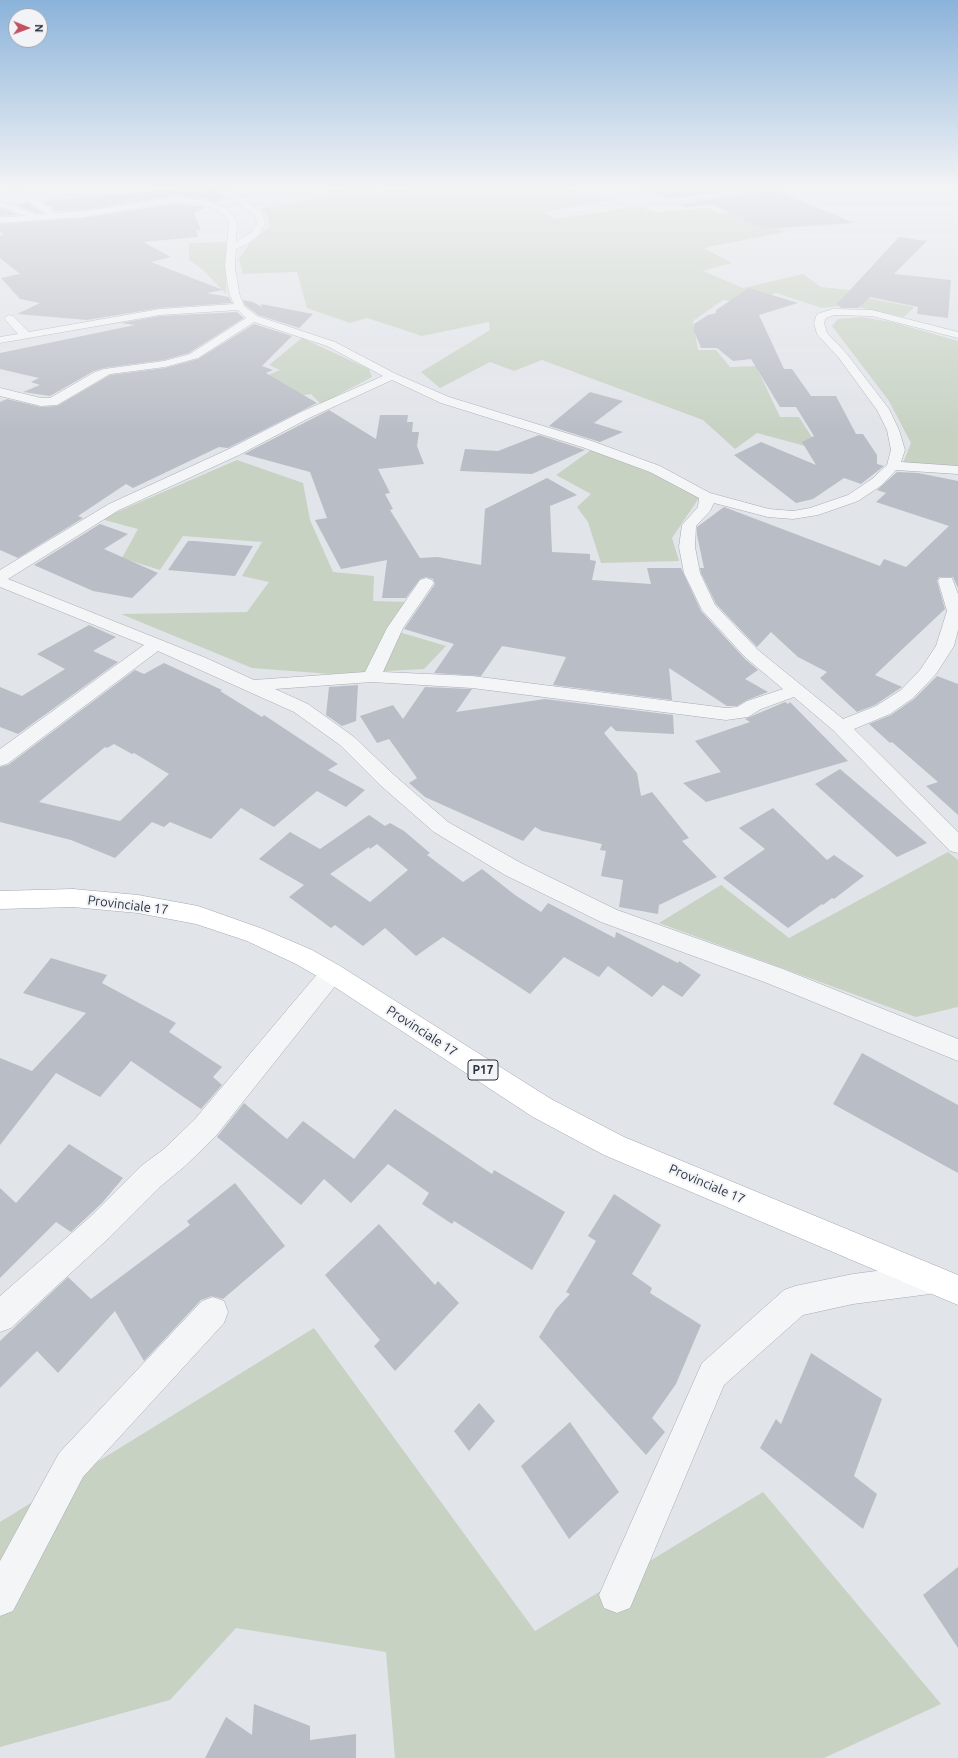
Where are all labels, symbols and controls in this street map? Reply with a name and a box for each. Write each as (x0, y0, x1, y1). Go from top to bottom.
north arrow (8, 8, 48, 48)
text: N (33, 24, 45, 32)
street label: Provinciale 17 (87, 892, 169, 918)
street label: Provinciale 17 (384, 1002, 460, 1060)
road number: P17 (468, 1060, 498, 1080)
street label: Provinciale 17 (667, 1161, 747, 1207)

